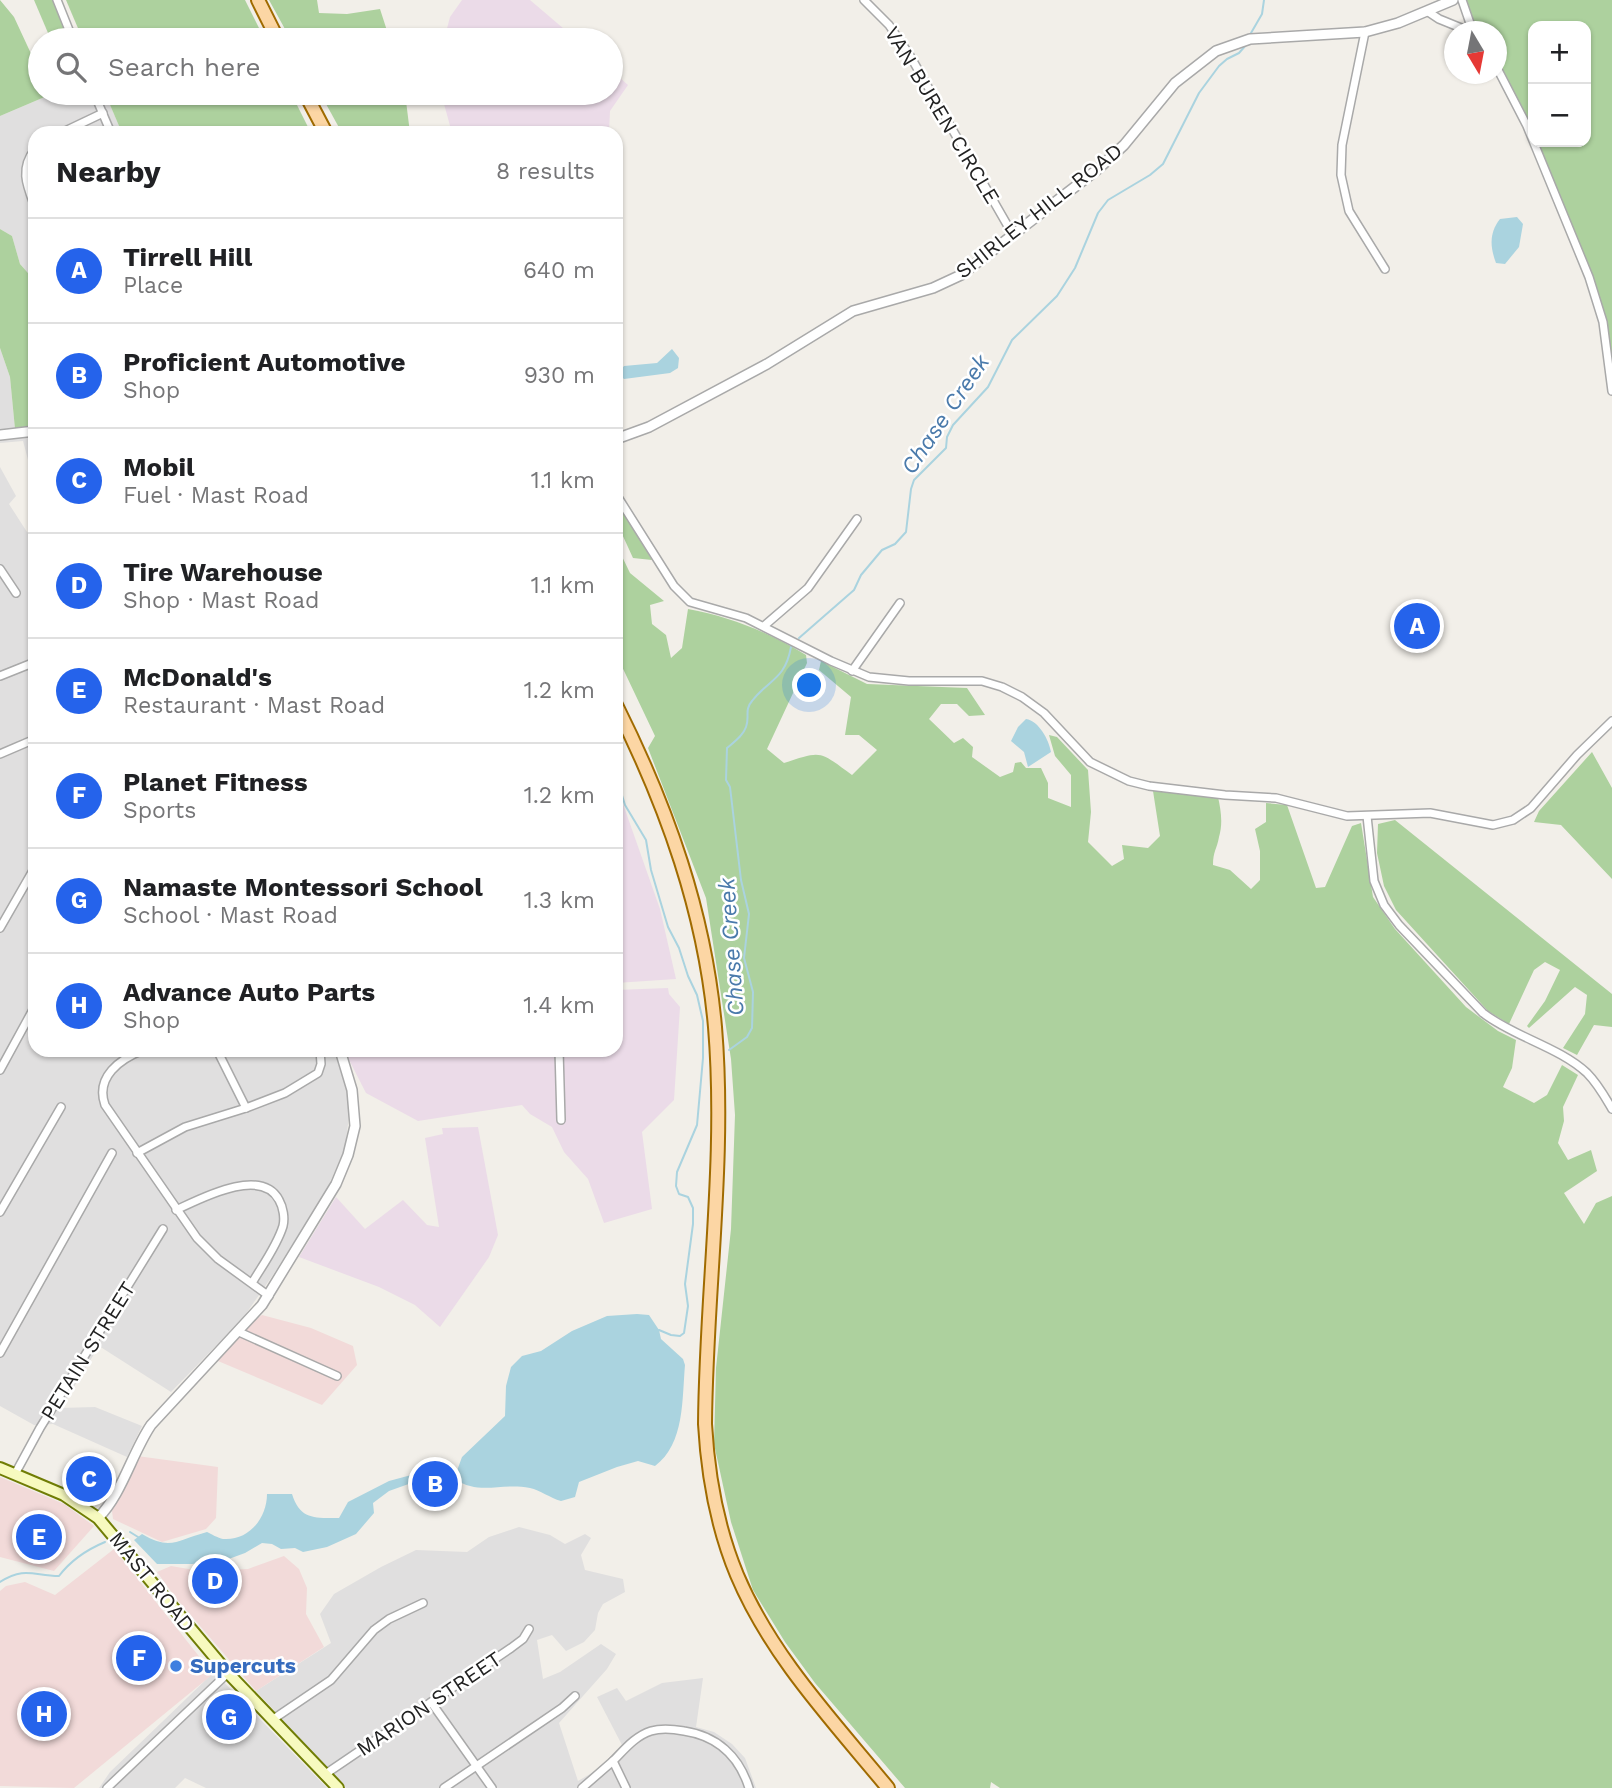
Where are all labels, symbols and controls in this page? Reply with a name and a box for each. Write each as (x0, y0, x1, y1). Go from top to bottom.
north arrow (1444, 21, 1507, 84)
map controls (1528, 21, 1591, 147)
button: + (1528, 21, 1591, 84)
street label: VAN BUREN CIRCLE (880, 22, 1005, 208)
search box (28, 28, 623, 105)
icon: search (52, 48, 90, 86)
text: Search here (108, 52, 260, 82)
button: − (1528, 84, 1591, 147)
street label: SHIRLEY HILL ROAD (950, 138, 1127, 283)
text: Nearby (56, 154, 161, 189)
text: 8 results (496, 158, 595, 185)
text: Tirrell Hill (123, 242, 252, 272)
text: A (71, 257, 87, 284)
text: 640 m (523, 257, 595, 284)
text: Place (123, 272, 183, 299)
text: Proficient Automotive (123, 347, 406, 377)
water label: Chase Creek (895, 348, 996, 479)
text: B (71, 362, 87, 389)
text: 930 m (524, 362, 595, 389)
text: Shop (123, 377, 180, 404)
text: Mobil (123, 452, 195, 482)
text: C (71, 467, 87, 494)
text: 1.1 km (531, 467, 595, 494)
text: Fuel · Mast Road (123, 482, 309, 509)
text: Tire Warehouse (123, 557, 323, 587)
text: D (71, 572, 87, 599)
text: 1.1 km (531, 572, 595, 599)
text: Shop · Mast Road (123, 587, 319, 614)
pin: A (1394, 600, 1440, 652)
text: McDonald's (123, 662, 272, 692)
your location (792, 668, 826, 702)
text: E (72, 677, 86, 704)
text: 1.2 km (524, 677, 595, 704)
text: Restaurant · Mast Road (123, 692, 385, 719)
text: Planet Fitness (123, 767, 308, 797)
text: F (72, 782, 86, 809)
text: 1.2 km (524, 782, 595, 809)
text: Sports (123, 797, 196, 824)
text: Namaste Montessori School (123, 872, 483, 902)
water label: Chase Creek (713, 875, 750, 1017)
text: G (71, 887, 87, 914)
text: 1.3 km (524, 887, 595, 914)
text: School · Mast Road (123, 902, 338, 929)
text: Advance Auto Parts (123, 977, 375, 1007)
text: H (70, 992, 88, 1019)
text: 1.4 km (523, 992, 595, 1019)
text: Shop (123, 1007, 180, 1034)
street label: PETAIN STREET (35, 1277, 140, 1425)
pin: C (66, 1453, 112, 1505)
pin: B (412, 1458, 458, 1510)
pin: E (16, 1511, 62, 1563)
street label: MAST ROAD (104, 1526, 200, 1637)
pin: D (192, 1555, 238, 1607)
pin: F (116, 1632, 162, 1684)
street label: MARION STREET (352, 1646, 506, 1761)
place label: Supercuts (190, 1653, 296, 1678)
marker: Supercuts (168, 1658, 184, 1674)
pin: H (21, 1688, 67, 1740)
pin: G (206, 1691, 252, 1743)

